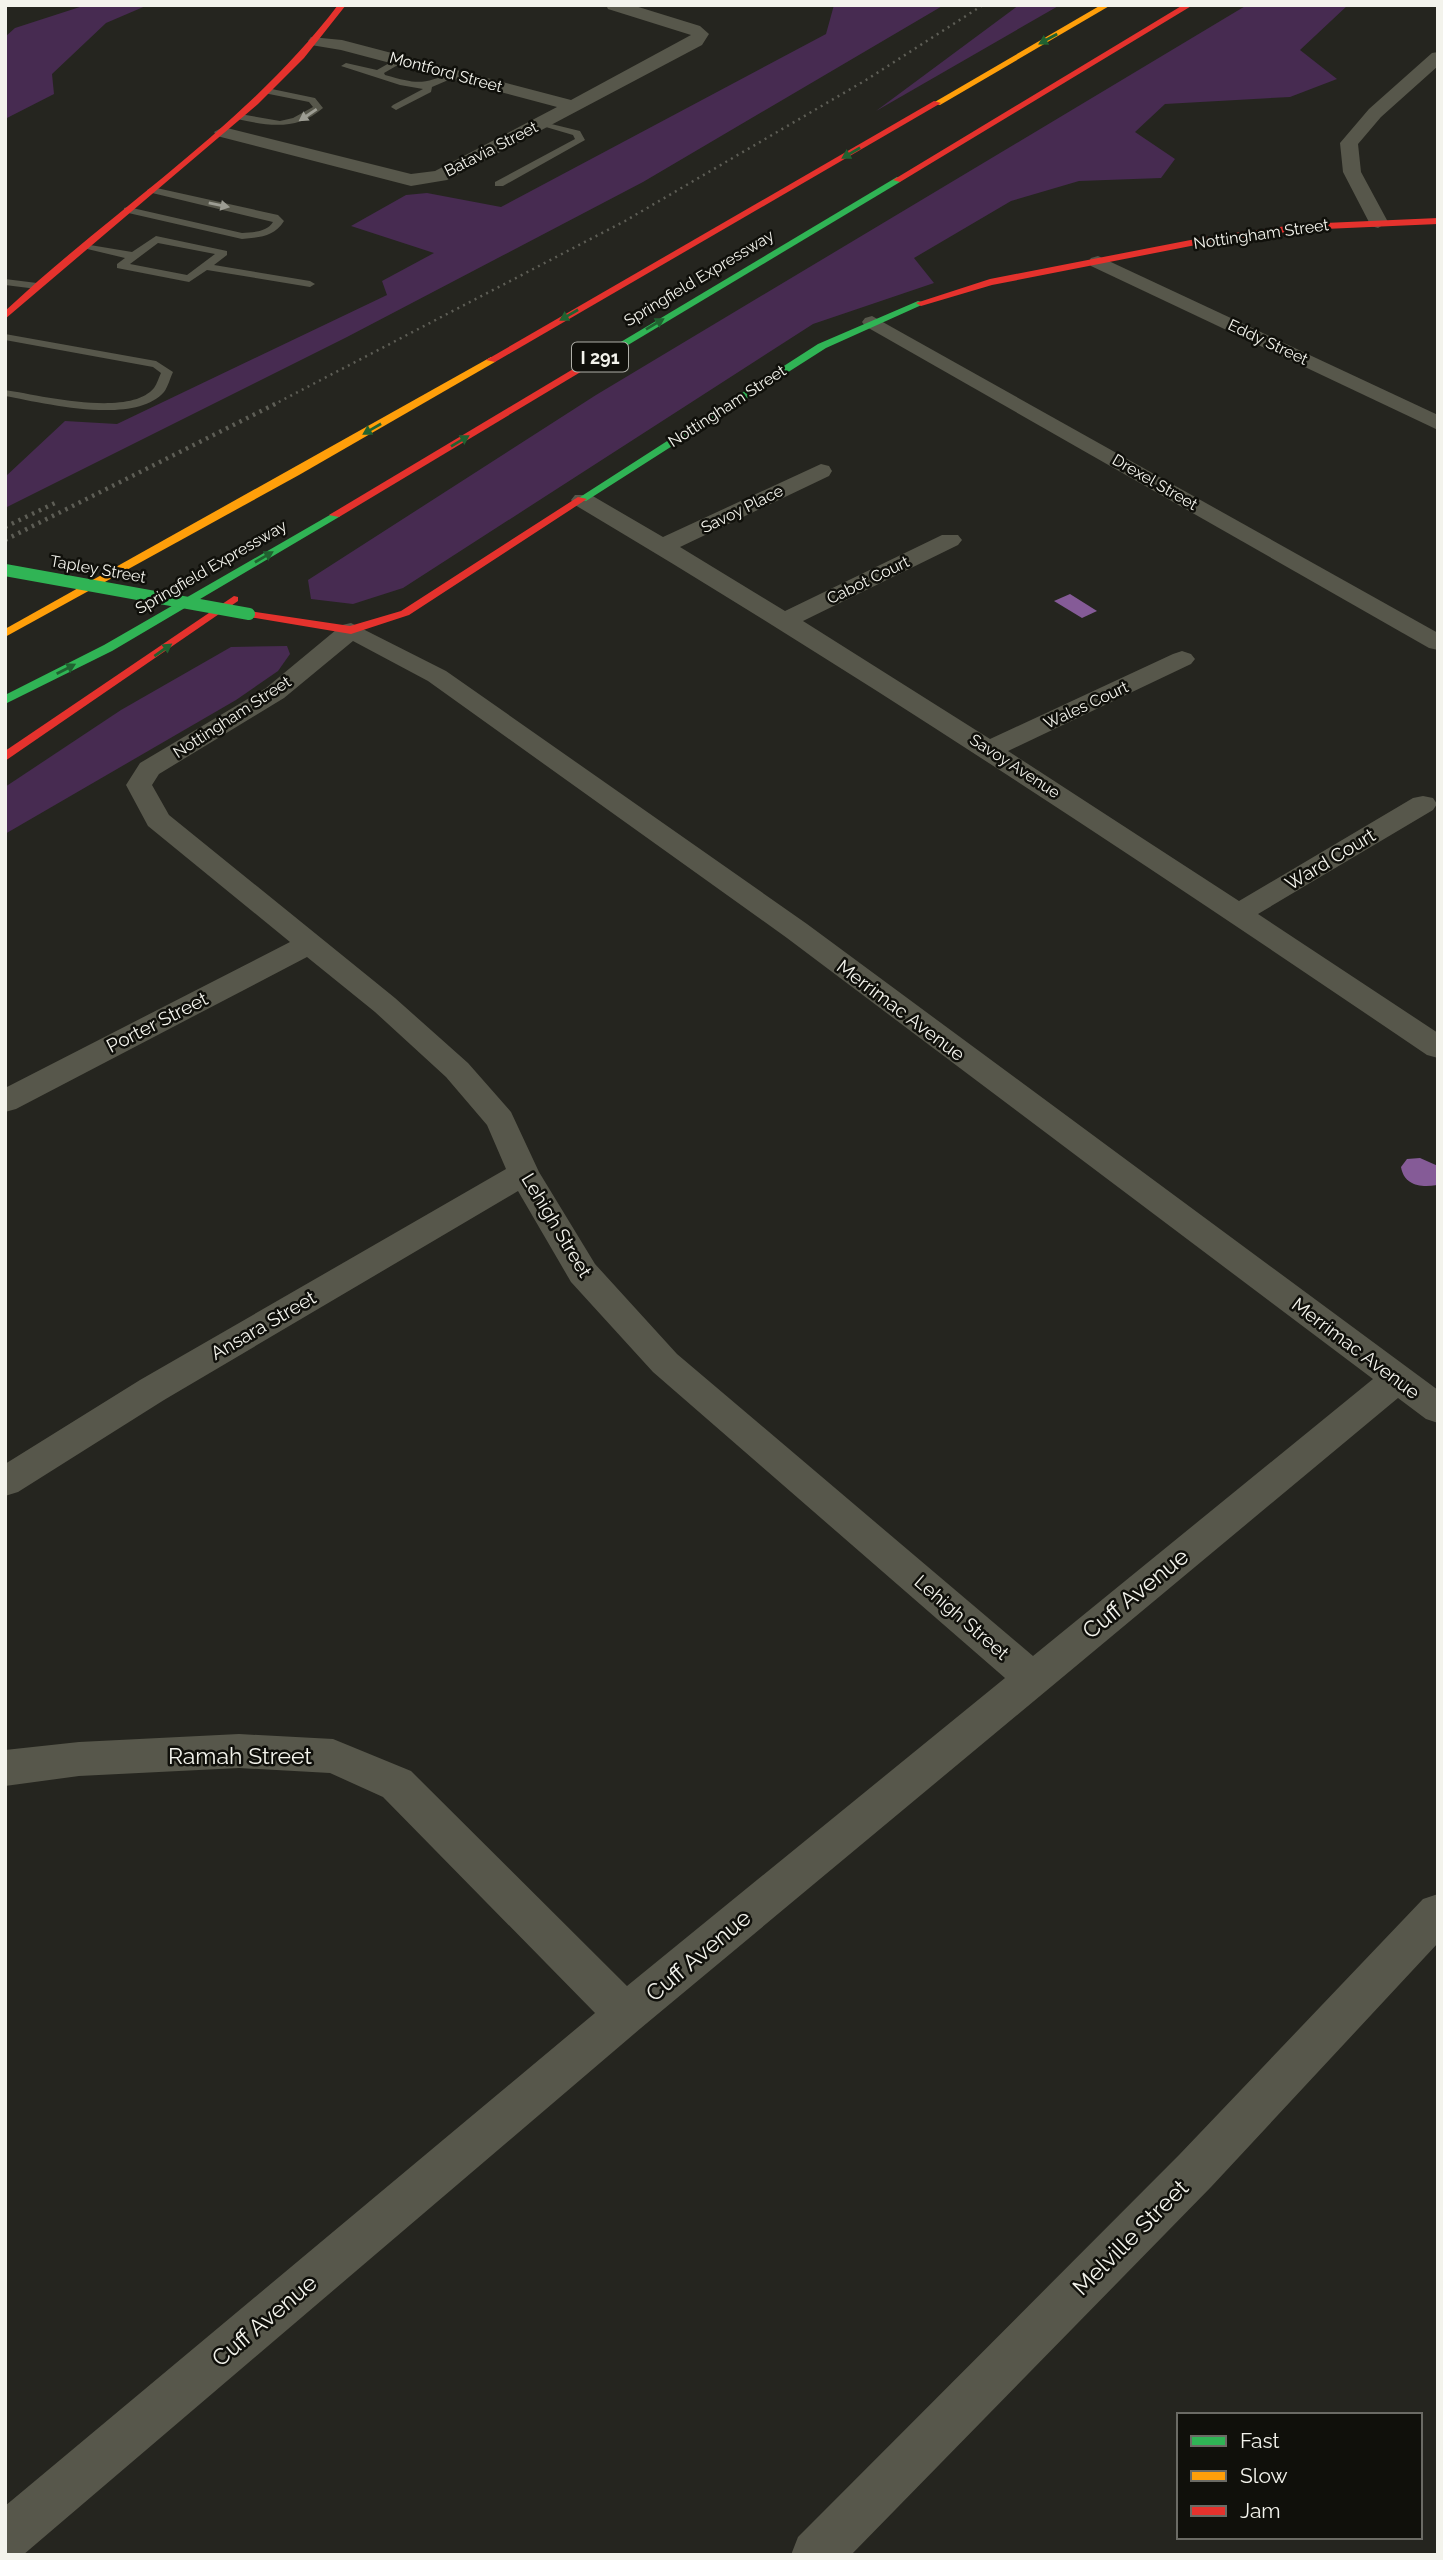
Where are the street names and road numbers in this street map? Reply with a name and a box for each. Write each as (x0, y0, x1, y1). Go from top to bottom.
street label: Montford Street (387, 48, 505, 96)
street label: Batavia Street (441, 117, 541, 181)
street label: Nottingham Street (1192, 215, 1330, 253)
street label: Springfield Expressway (621, 226, 778, 330)
street label: Eddy Street (1225, 315, 1312, 369)
road number: I 291 (572, 342, 628, 372)
street label: Nottingham Street (665, 361, 790, 451)
street label: Drexel Street (1109, 450, 1202, 514)
street label: Savoy Place (698, 481, 786, 537)
street label: Springfield Expressway (132, 516, 290, 618)
street label: Tapley Street (49, 551, 148, 587)
street label: Cabot Court (824, 552, 913, 608)
street label: Nottingham Street (170, 672, 295, 762)
street label: Wales Court (1041, 677, 1132, 733)
street label: Savoy Avenue (966, 730, 1064, 802)
street label: Ward Court (1281, 823, 1379, 894)
street label: Merrimac Avenue (833, 955, 969, 1065)
street label: Porter Street (103, 987, 212, 1057)
street label: Lehigh Street (517, 1169, 597, 1282)
street label: Ansara Street (206, 1286, 320, 1364)
street label: Merrimac Avenue (1288, 1293, 1424, 1403)
street label: Cuff Avenue (1077, 1542, 1193, 1644)
street label: Lehigh Street (910, 1570, 1014, 1664)
street label: Ramah Street (168, 1742, 312, 1769)
street label: Cuff Avenue (640, 1903, 756, 2007)
street label: Melville Street (1067, 2173, 1194, 2300)
street label: Cuff Avenue (206, 2268, 322, 2372)

